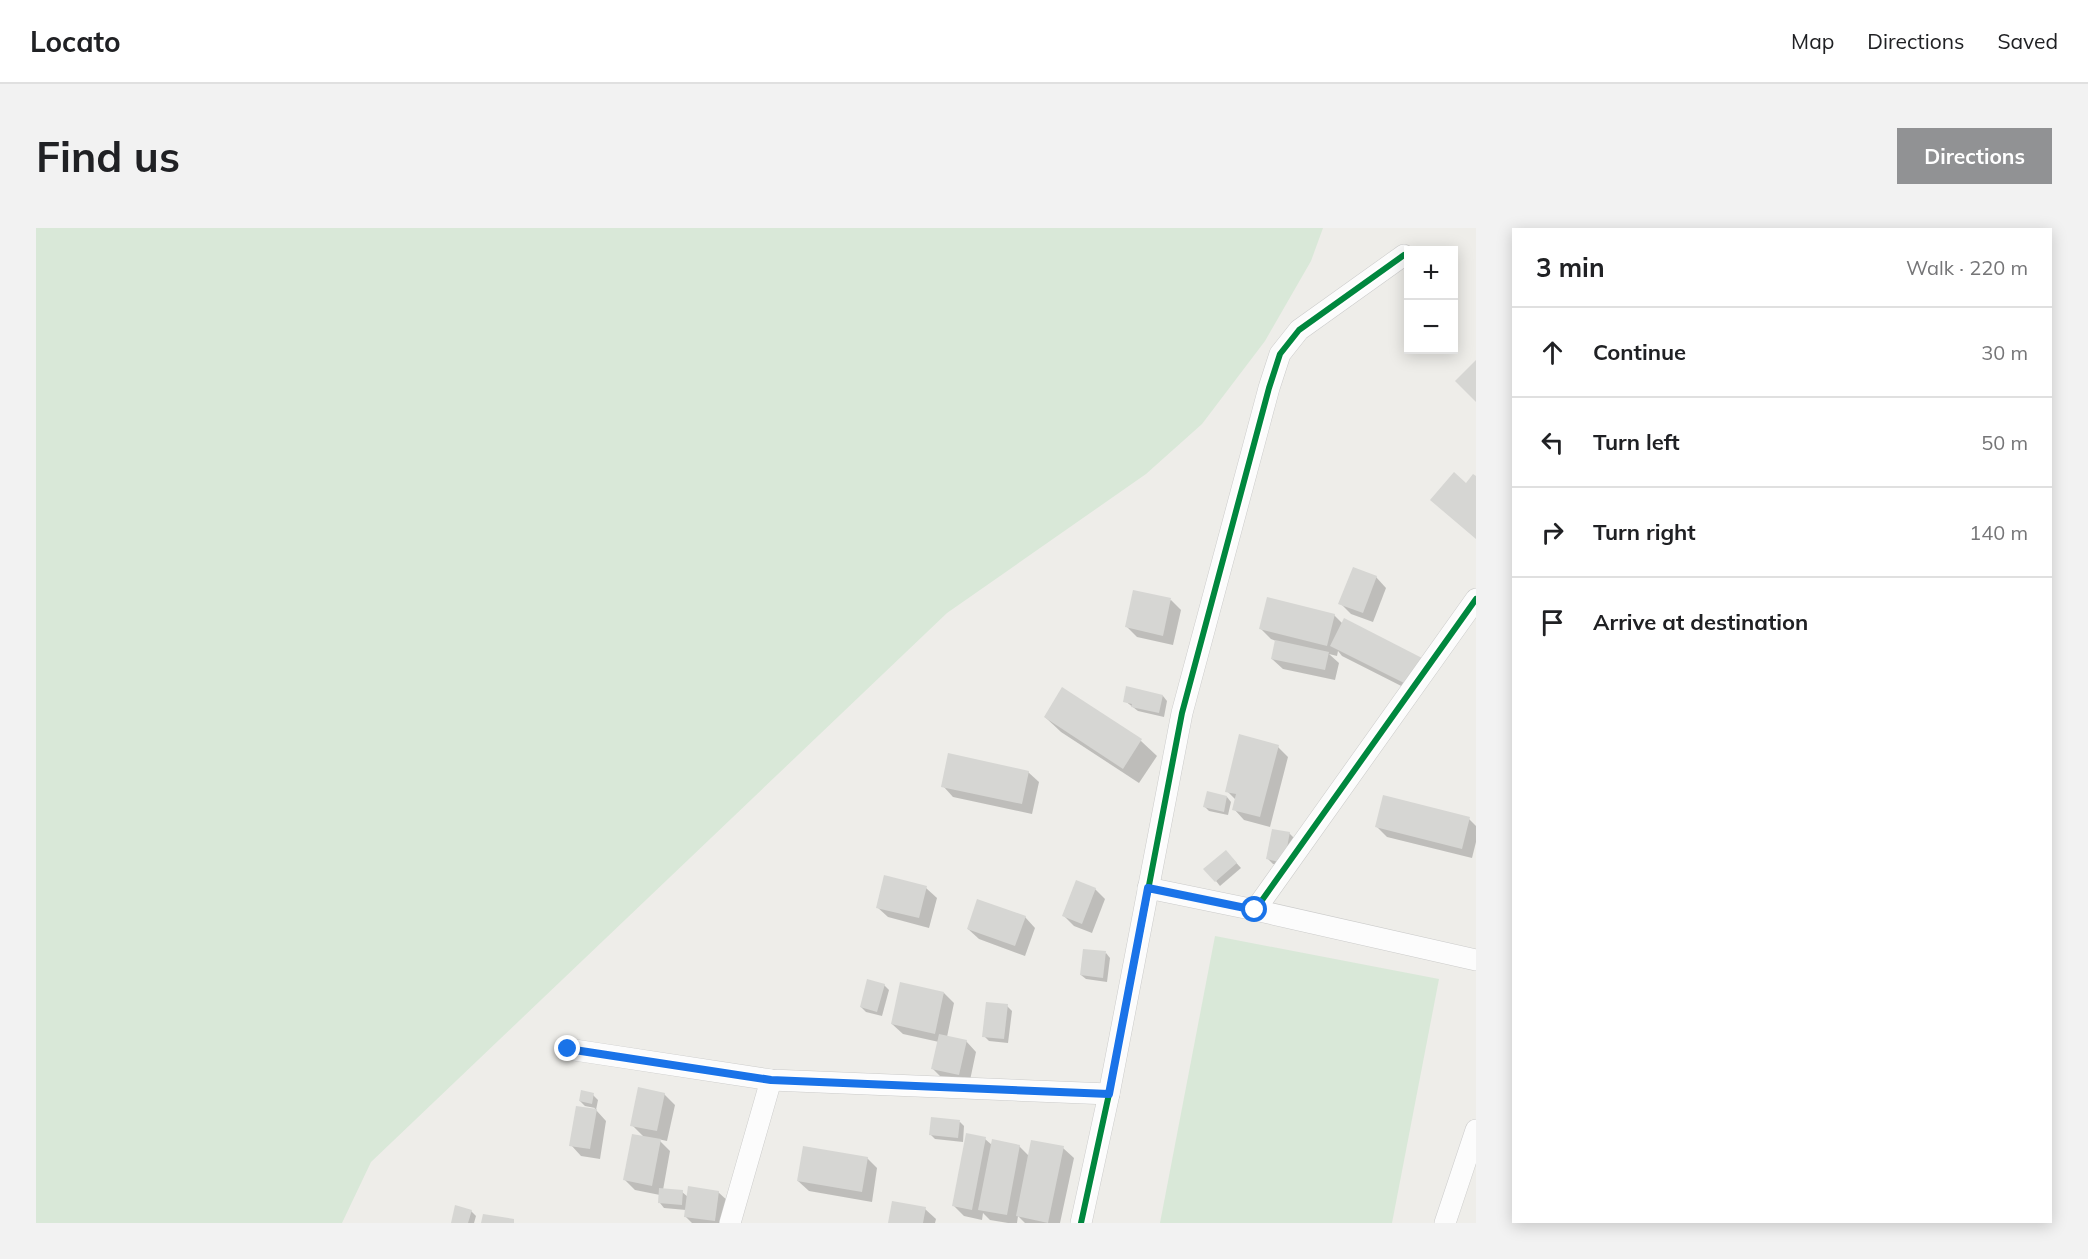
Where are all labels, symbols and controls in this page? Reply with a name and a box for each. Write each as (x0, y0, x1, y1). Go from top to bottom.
text: Locato (30, 24, 121, 59)
text: Map (1791, 28, 1834, 54)
text: Directions (1867, 28, 1964, 54)
text: Saved (1997, 28, 2058, 54)
button: Directions (1897, 128, 2052, 184)
text: Find us (36, 130, 180, 183)
map controls (1404, 246, 1458, 354)
button: + (1404, 246, 1458, 300)
text: 3 min (1536, 251, 1605, 284)
text: Walk · 220 m (1906, 255, 2028, 280)
button: − (1404, 300, 1458, 354)
icon: ahead (1536, 336, 1569, 369)
text: Continue (1593, 338, 1686, 366)
text: 30 m (1981, 340, 2028, 365)
icon: left (1536, 426, 1569, 459)
text: Turn left (1593, 428, 1680, 456)
text: 50 m (1981, 430, 2028, 455)
icon: right (1536, 516, 1569, 549)
text: Turn right (1593, 518, 1696, 546)
text: 140 m (1969, 520, 2028, 545)
icon: arrive (1536, 606, 1569, 639)
text: Arrive at destination (1593, 608, 1808, 636)
route start (1241, 896, 1267, 922)
route end (554, 1035, 580, 1061)

